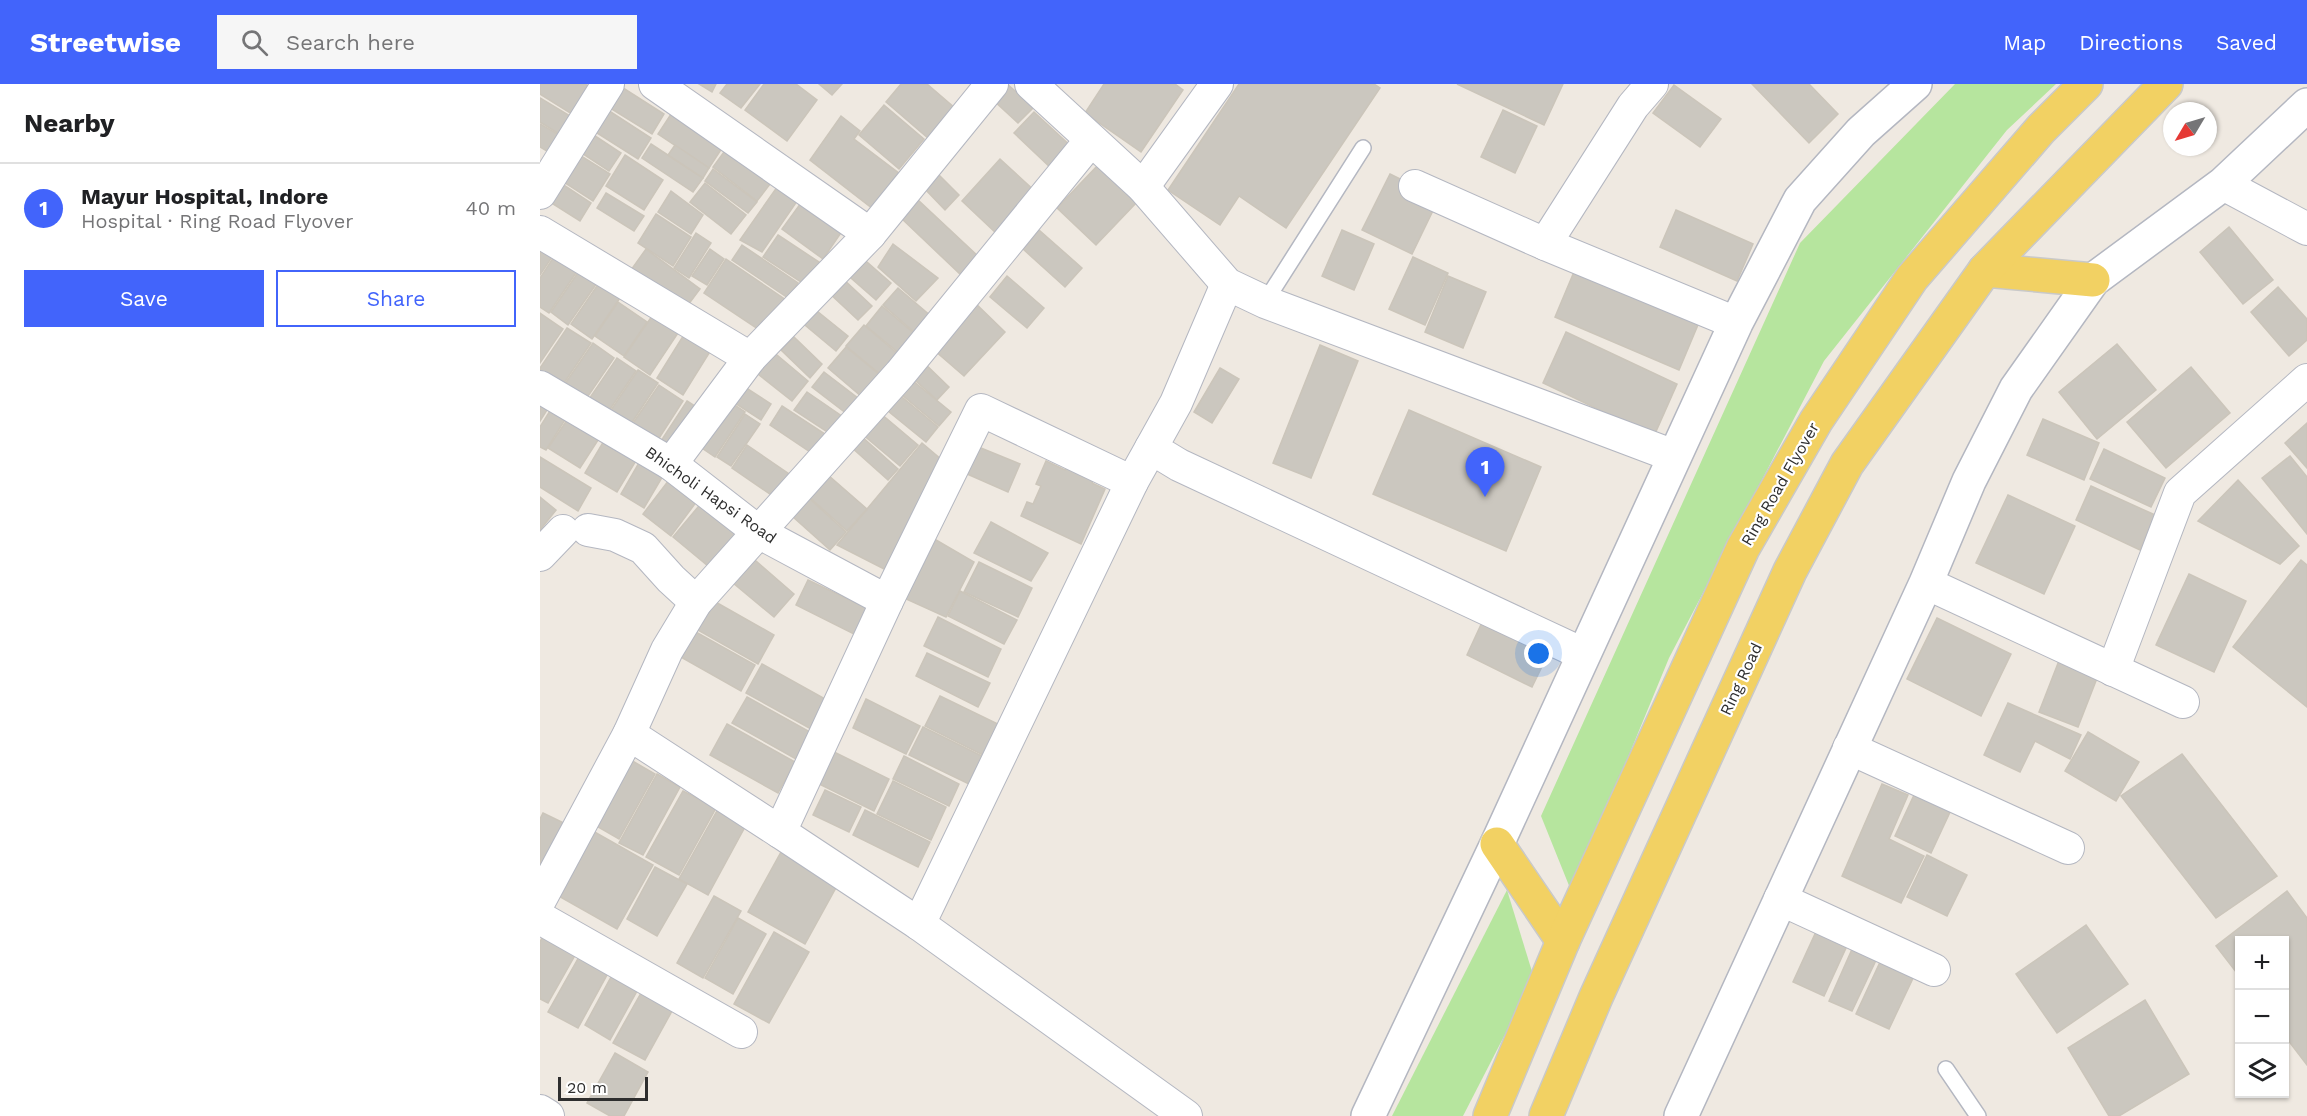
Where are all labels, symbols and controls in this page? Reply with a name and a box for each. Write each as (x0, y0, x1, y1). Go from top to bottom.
search box (217, 15, 637, 69)
text: Streetwise (30, 26, 181, 59)
icon: search (238, 26, 271, 59)
text: Search here (286, 30, 415, 55)
text: Map (2003, 30, 2046, 55)
text: Directions (2079, 30, 2183, 55)
text: Saved (2216, 30, 2277, 55)
north arrow (2163, 102, 2217, 156)
text: Nearby (24, 108, 115, 138)
text: Mayur Hospital, Indore (81, 184, 328, 209)
text: 1 (39, 196, 48, 220)
text: 40 m (465, 196, 516, 220)
text: Hospital · Ring Road Flyover (81, 209, 353, 233)
button: Save (24, 270, 264, 327)
button: Share (276, 270, 516, 327)
street label: Ring Road Flyover (1737, 418, 1823, 549)
street label: Bhicholi Hapsi Road (642, 443, 780, 547)
pin: 1 (1466, 448, 1504, 497)
your location (1524, 639, 1553, 668)
street label: Ring Road (1716, 640, 1766, 718)
map controls (2235, 936, 2289, 1098)
button: + (2235, 936, 2289, 990)
button: − (2235, 990, 2289, 1044)
button: layers (2235, 1044, 2289, 1098)
scale bar (558, 1074, 648, 1102)
text: 20 m (567, 1078, 607, 1097)

